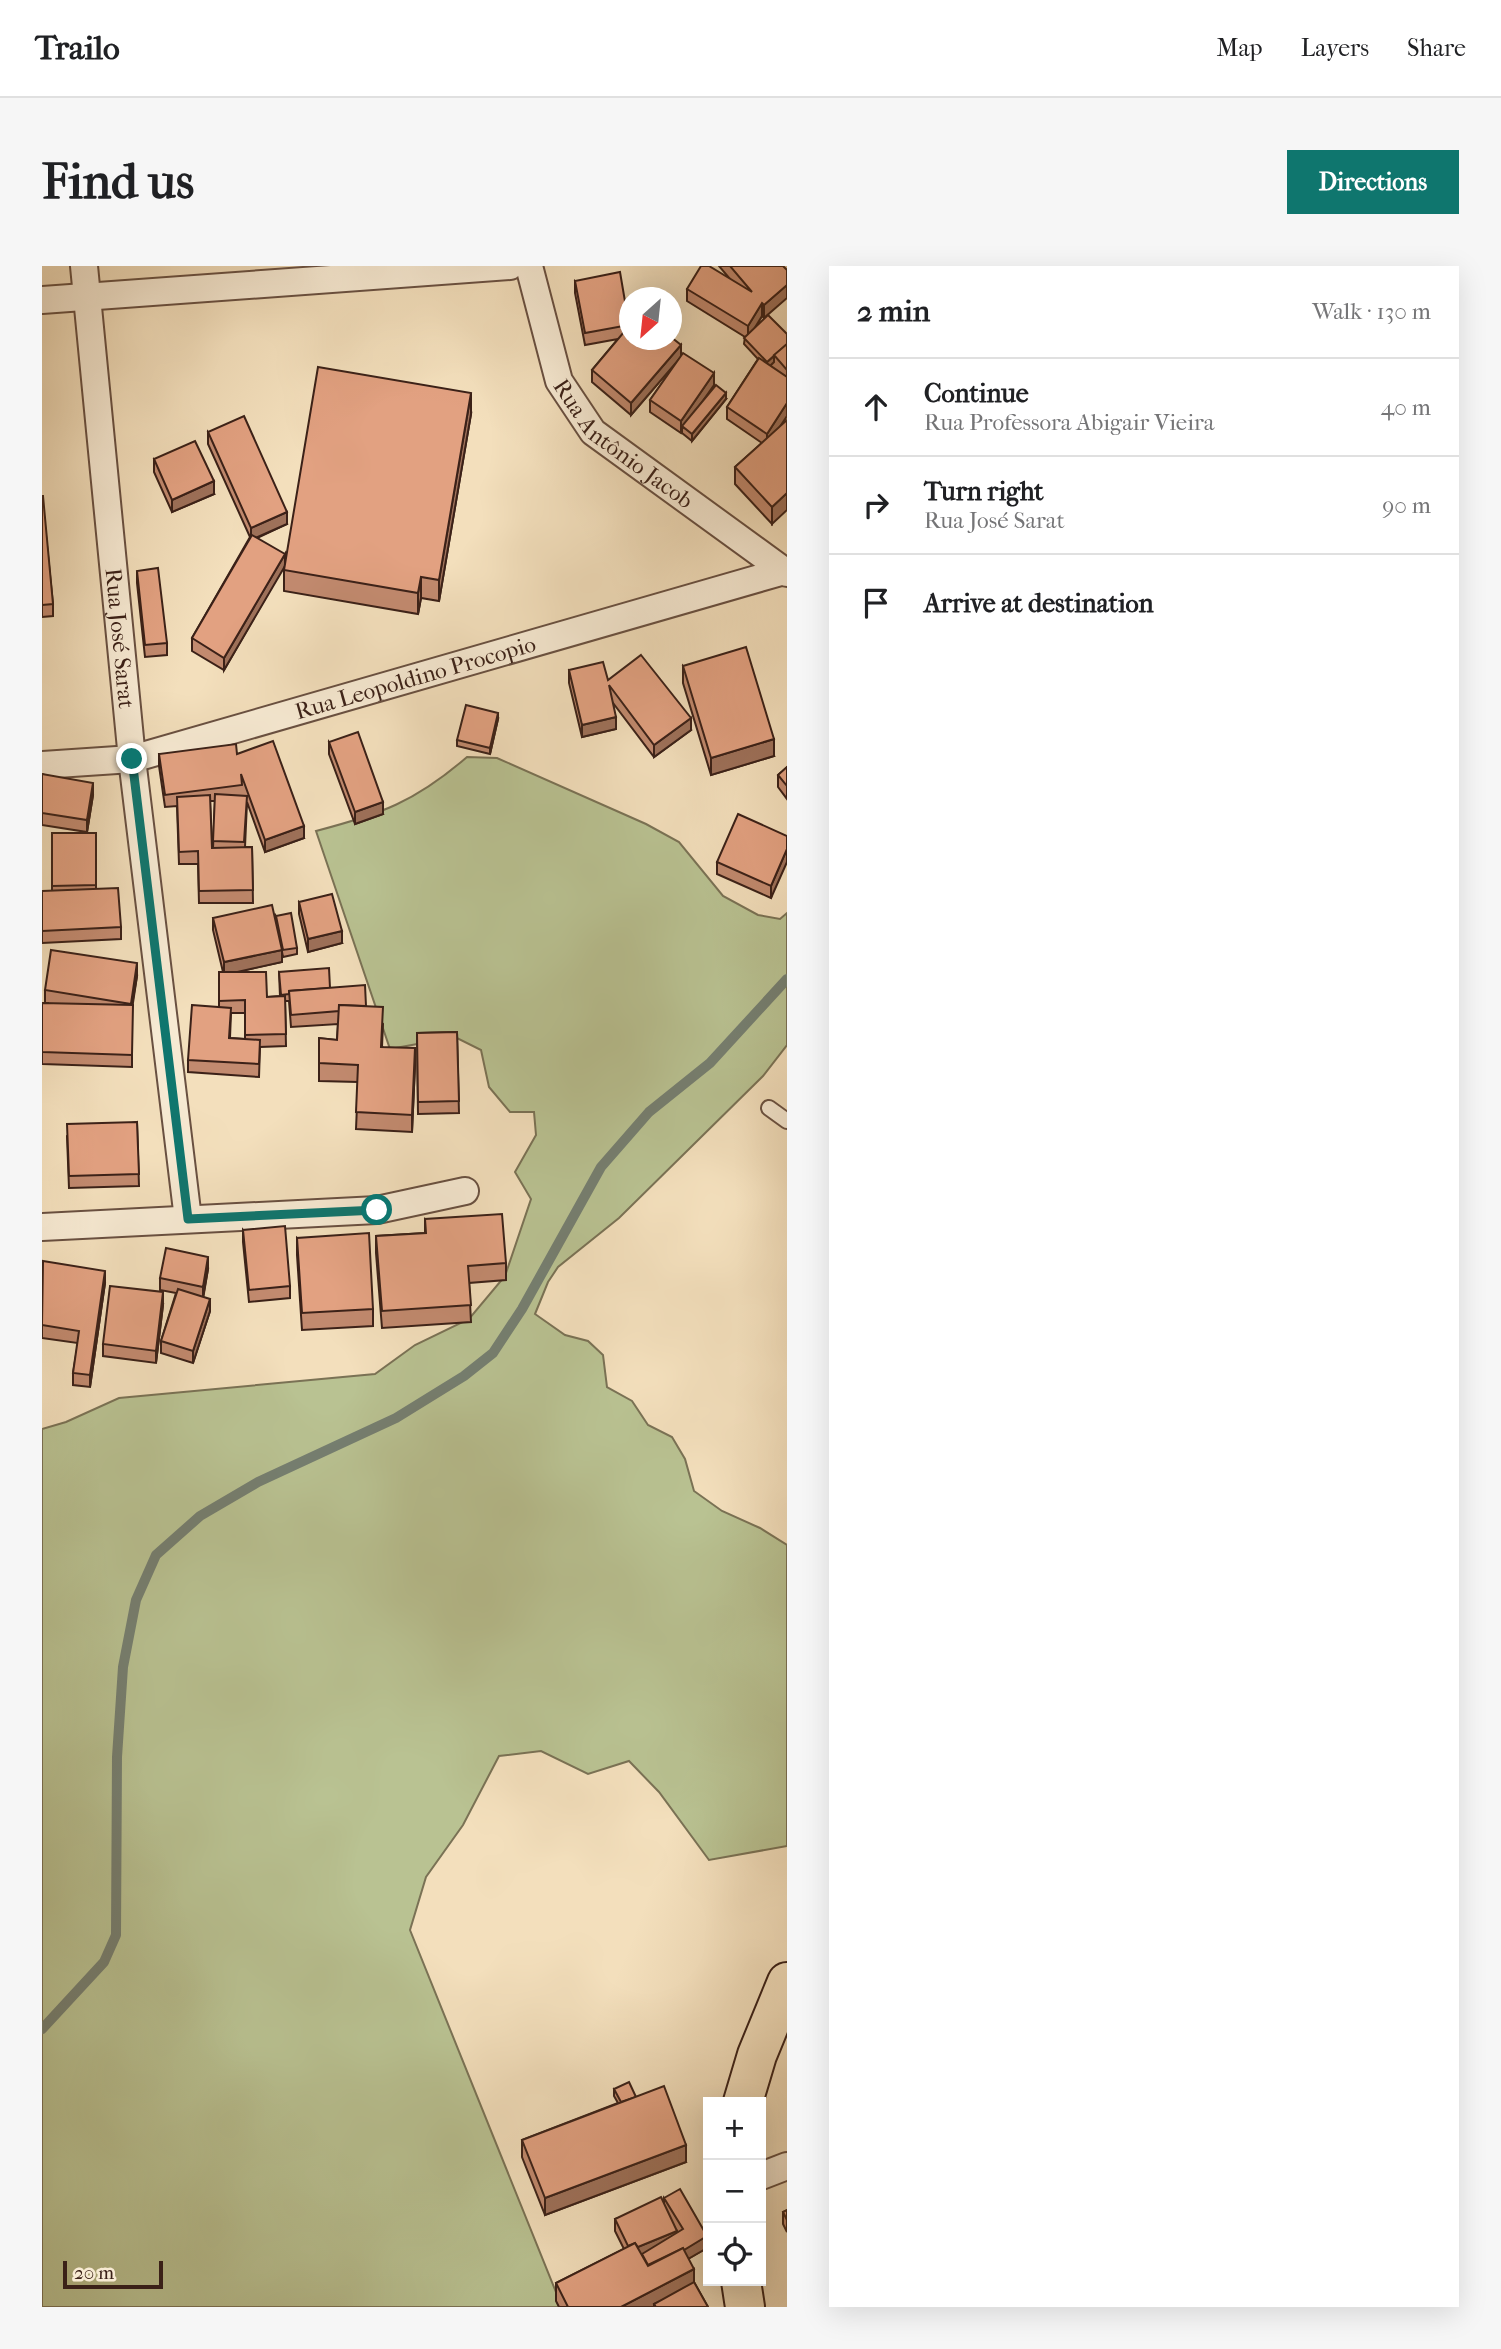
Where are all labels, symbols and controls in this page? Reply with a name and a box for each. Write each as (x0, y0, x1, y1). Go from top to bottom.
text: Trailo (35, 29, 120, 68)
text: Map (1217, 34, 1263, 62)
text: Layers (1301, 34, 1369, 62)
text: Share (1407, 34, 1466, 62)
button: Directions (1287, 150, 1459, 214)
text: Find us (42, 153, 194, 211)
north arrow (619, 287, 682, 350)
text: 2 min (857, 294, 930, 329)
text: Walk · 130 m (1312, 298, 1431, 325)
street label: Rua Antônio Jacob (547, 374, 698, 514)
text: Continue (924, 378, 1029, 409)
icon: ahead (857, 388, 895, 426)
text: 40 m (1381, 394, 1431, 421)
text: Rua Professora Abigair Vieira (924, 409, 1214, 436)
text: Turn right (924, 476, 1044, 507)
icon: right (857, 486, 895, 524)
text: 90 m (1382, 492, 1431, 519)
text: Rua José Sarat (924, 507, 1065, 534)
street label: Rua José Sarat (99, 567, 140, 710)
icon: arrive (857, 584, 895, 622)
text: Arrive at destination (924, 588, 1154, 619)
street label: Rua Leopoldino Procopio (292, 630, 539, 725)
route end (116, 743, 147, 774)
route start (361, 1194, 392, 1225)
map controls (703, 2097, 766, 2286)
button: + (703, 2097, 766, 2160)
button: − (703, 2160, 766, 2223)
button: locate (703, 2223, 766, 2286)
scale bar (63, 2258, 163, 2290)
text: 20 m (74, 2262, 114, 2284)

